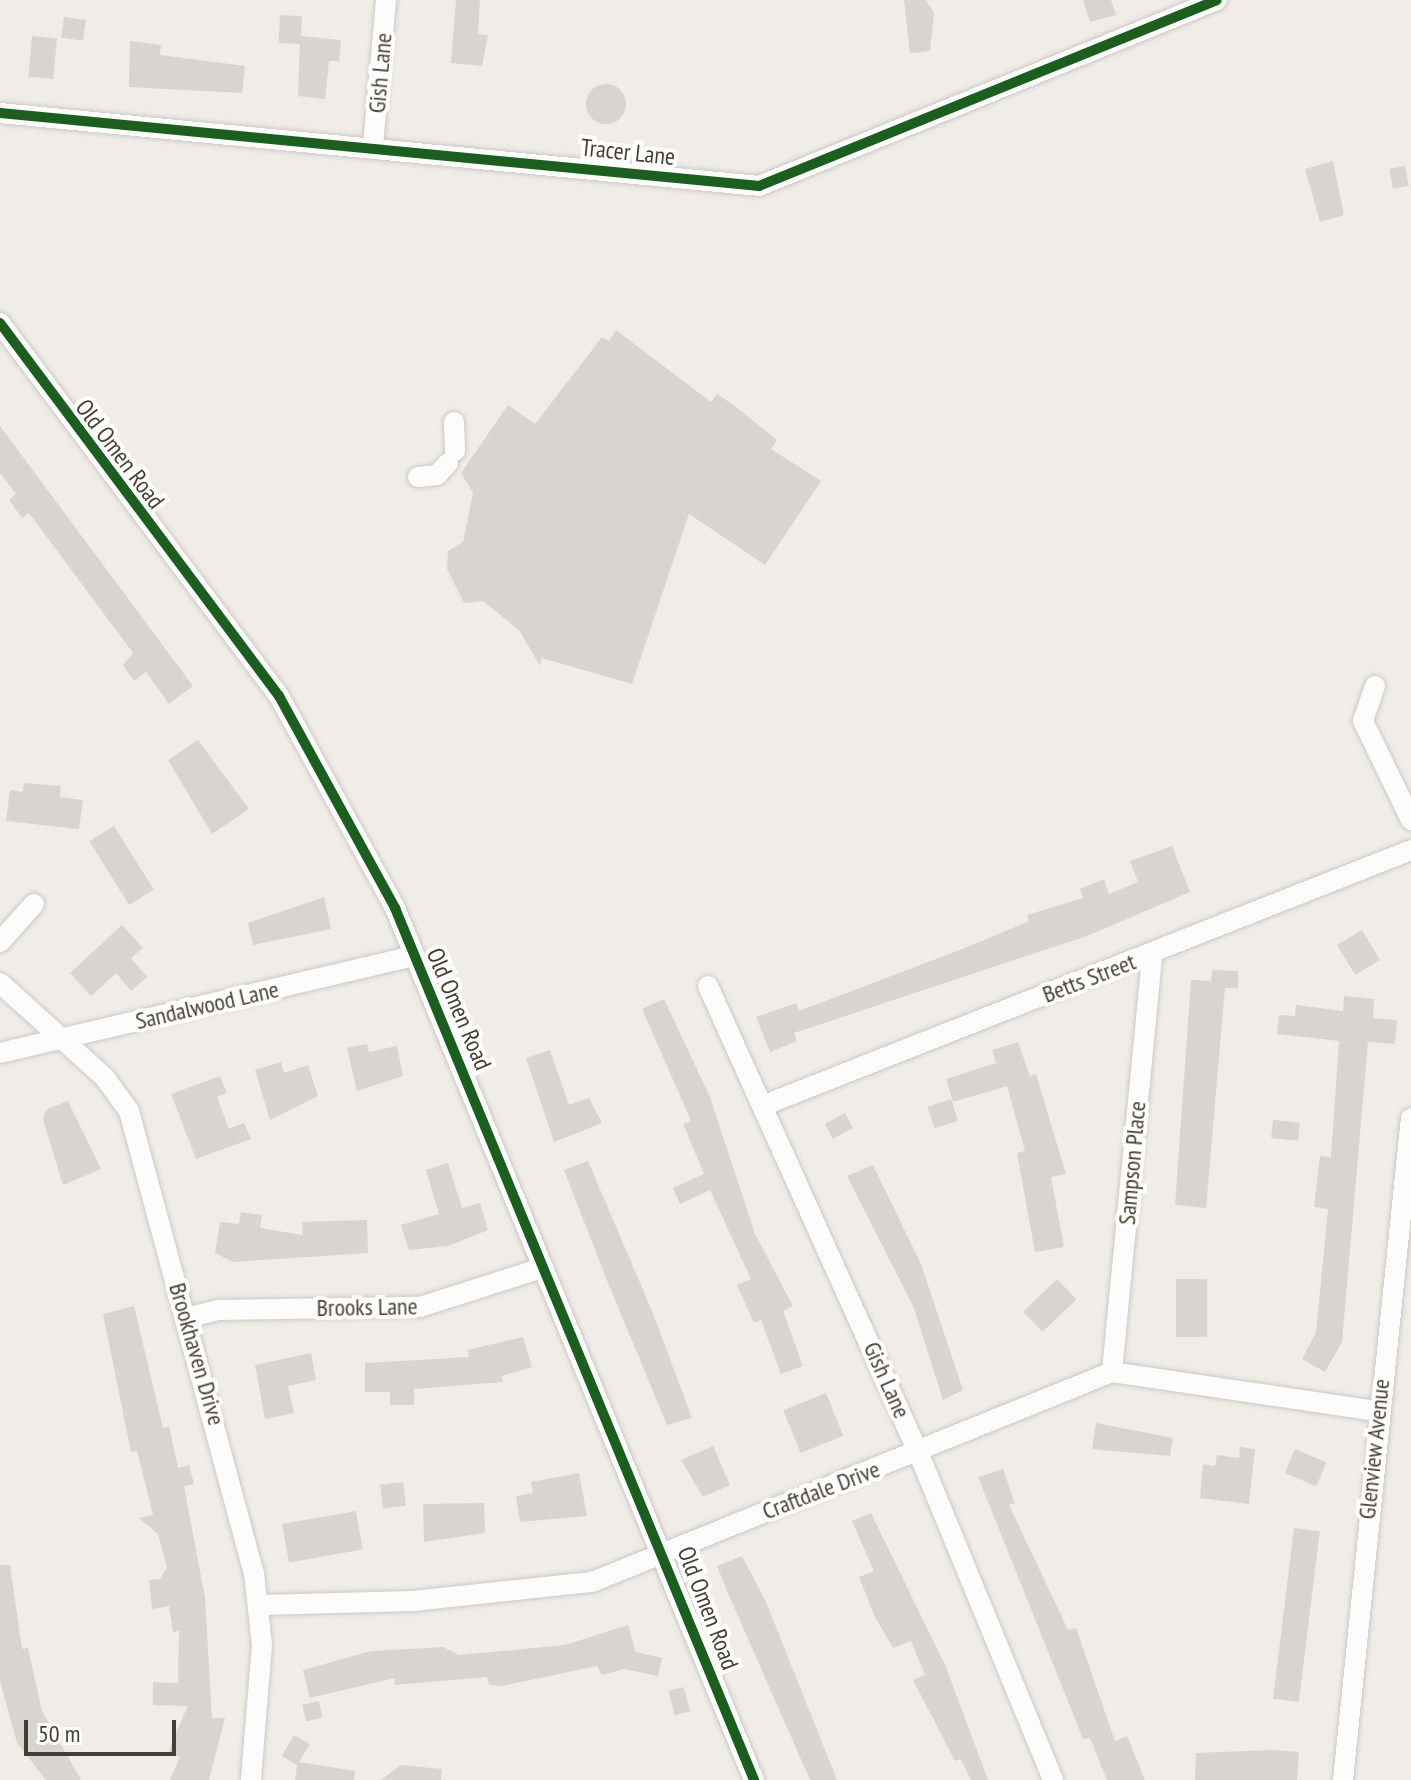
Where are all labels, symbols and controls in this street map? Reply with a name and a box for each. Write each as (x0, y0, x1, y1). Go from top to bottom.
street label: Gish Lane (362, 32, 398, 114)
street label: Tracer Lane (580, 133, 676, 171)
street label: Old Omen Road (70, 394, 170, 514)
street label: Old Omen Road (420, 944, 498, 1074)
street label: Betts Street (1038, 947, 1140, 1009)
street label: Sandalwood Lane (133, 975, 281, 1035)
street label: Sampson Place (1112, 1100, 1152, 1226)
street label: Brookhaven Drive (163, 1280, 231, 1428)
street label: Brooks Lane (316, 1292, 418, 1322)
street label: Gish Lane (857, 1337, 917, 1423)
street label: Glenview Avenue (1352, 1377, 1396, 1521)
street label: Craftdale Drive (758, 1454, 884, 1526)
street label: Old Omen Road (671, 1542, 745, 1674)
scale bar (28, 1704, 180, 1754)
text: 50 m (38, 1718, 80, 1749)

